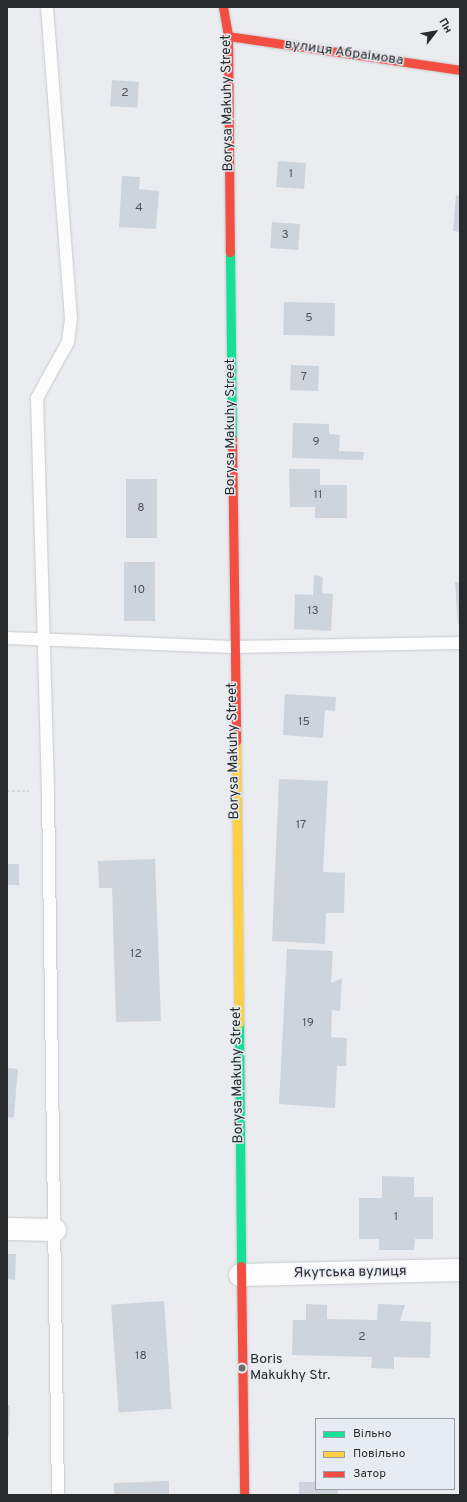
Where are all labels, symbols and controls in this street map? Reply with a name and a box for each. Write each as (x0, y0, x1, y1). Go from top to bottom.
north arrow (415, 12, 455, 52)
text: Пн (435, 16, 455, 36)
street label: Borysa Makuhy Street (218, 34, 238, 172)
street label: вулиця Абраімова (283, 36, 405, 70)
house number: 2 (121, 87, 129, 101)
house number: 1 (289, 168, 293, 182)
house number: 4 (135, 202, 143, 216)
house number: 3 (281, 229, 289, 243)
house number: 5 (305, 312, 313, 326)
street label: Borysa Makuhy Street (223, 358, 239, 496)
house number: 7 (301, 371, 307, 385)
house number: 9 (312, 436, 320, 450)
house number: 11 (314, 489, 322, 503)
house number: 8 (137, 502, 145, 516)
house number: 10 (133, 584, 145, 598)
house number: 13 (307, 605, 319, 619)
street label: Borysa Makuhy Street (224, 682, 244, 820)
house number: 15 (298, 716, 310, 730)
house number: 17 (296, 819, 306, 833)
house number: 12 (130, 948, 142, 962)
street label: Borysa Makuhy Street (228, 1006, 248, 1144)
house number: 19 (302, 1017, 314, 1031)
house number: 1 (394, 1211, 398, 1225)
street label: Якутська вулиця (293, 1264, 407, 1282)
house number: 2 (358, 1331, 366, 1345)
house number: 18 (135, 1350, 147, 1364)
place label: Boris Makukhy Str. (250, 1352, 330, 1384)
marker: Boris Makukhy Str. (237, 1363, 247, 1373)
legend (315, 1418, 455, 1490)
text: Вільно (353, 1426, 391, 1442)
text: Повільно (353, 1446, 405, 1462)
text: Затор (353, 1466, 386, 1482)

